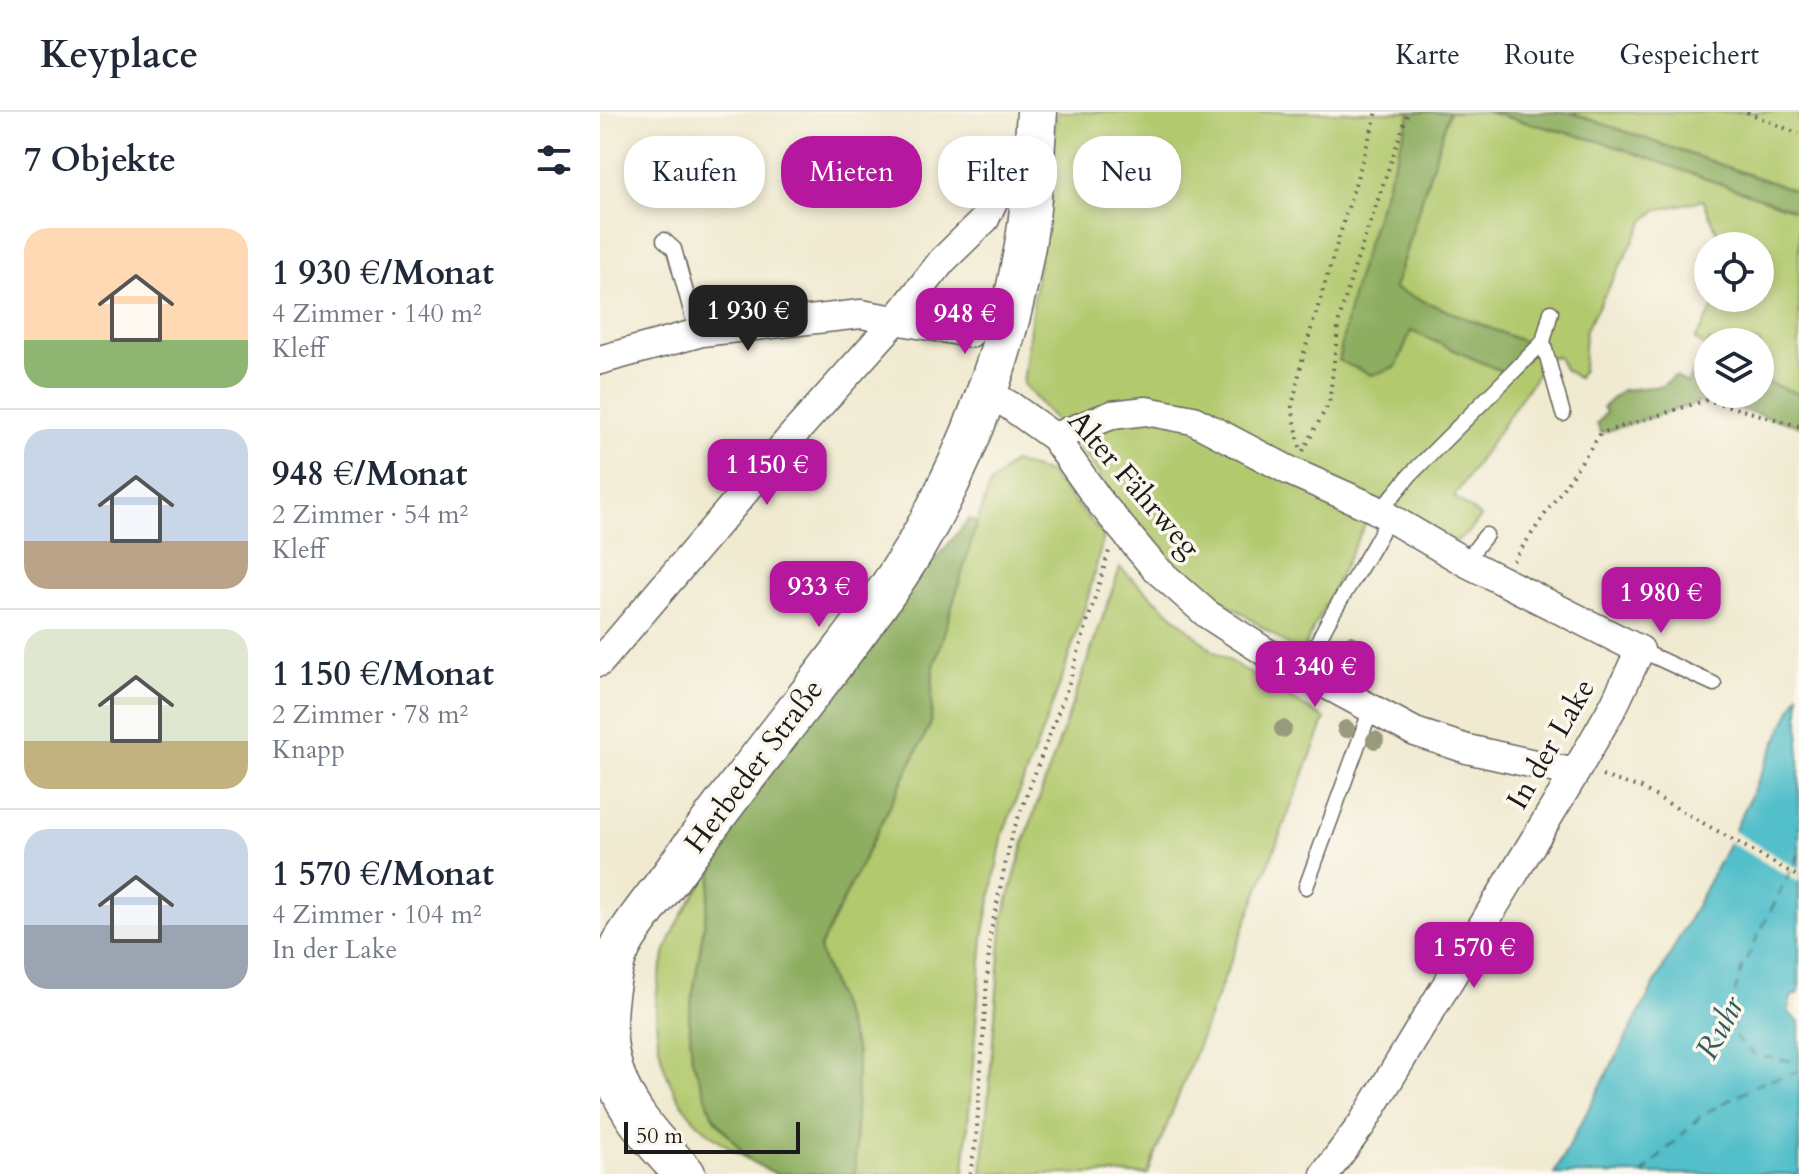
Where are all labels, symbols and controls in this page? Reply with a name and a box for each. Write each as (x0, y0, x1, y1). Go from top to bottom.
text: Keyplace (40, 29, 198, 81)
text: Karte (1395, 36, 1460, 74)
text: Route (1504, 36, 1575, 74)
text: Gespeichert (1619, 36, 1759, 74)
chip: Kaufen (624, 136, 765, 208)
chip: Mieten (781, 136, 922, 208)
chip: Filter (938, 136, 1057, 208)
chip: Neu (1073, 136, 1181, 208)
text: 7 Objekte (24, 137, 176, 183)
icon: filters (532, 138, 576, 182)
map controls (1694, 232, 1774, 408)
button: locate (1694, 232, 1774, 312)
text: 1 930 €/Monat (272, 250, 494, 296)
icon: home (88, 260, 184, 356)
pin: 1 930 € (674, 285, 822, 353)
pin: 948 € (909, 288, 1021, 356)
text: 1 930 € (707, 293, 789, 328)
text: 4 Zimmer · 140 m² (272, 296, 482, 331)
text: 948 € (934, 296, 996, 331)
button: layers (1694, 328, 1774, 408)
text: Kleff (272, 331, 325, 366)
street label: Alter Fährweg (1058, 401, 1210, 567)
pin: 1 150 € (693, 439, 841, 507)
text: 1 150 € (726, 447, 808, 482)
text: 948 €/Monat (272, 451, 467, 497)
icon: home (88, 461, 184, 557)
text: 2 Zimmer · 54 m² (272, 497, 468, 532)
text: Kleff (272, 532, 325, 567)
pin: 933 € (763, 561, 875, 629)
pin: 1 980 € (1587, 567, 1735, 635)
text: 933 € (788, 569, 850, 604)
text: 1 980 € (1620, 575, 1702, 610)
pin: 1 340 € (1241, 641, 1389, 709)
text: 1 340 € (1274, 649, 1356, 684)
text: 1 150 €/Monat (272, 651, 494, 697)
icon: home (88, 661, 184, 757)
street label: Herbeder Straße (675, 671, 833, 861)
street label: In der Lake (1497, 671, 1605, 817)
text: 2 Zimmer · 78 m² (272, 697, 468, 732)
text: Knapp (272, 732, 345, 767)
text: 1 570 €/Monat (272, 851, 494, 897)
icon: home (88, 861, 184, 957)
text: 4 Zimmer · 104 m² (272, 897, 482, 932)
pin: 1 570 € (1400, 922, 1548, 990)
text: 1 570 € (1433, 930, 1515, 965)
text: In der Lake (272, 932, 397, 967)
water label: Ruhr (1685, 987, 1756, 1067)
scale bar (624, 1118, 800, 1154)
text: 50 m (636, 1121, 683, 1151)

